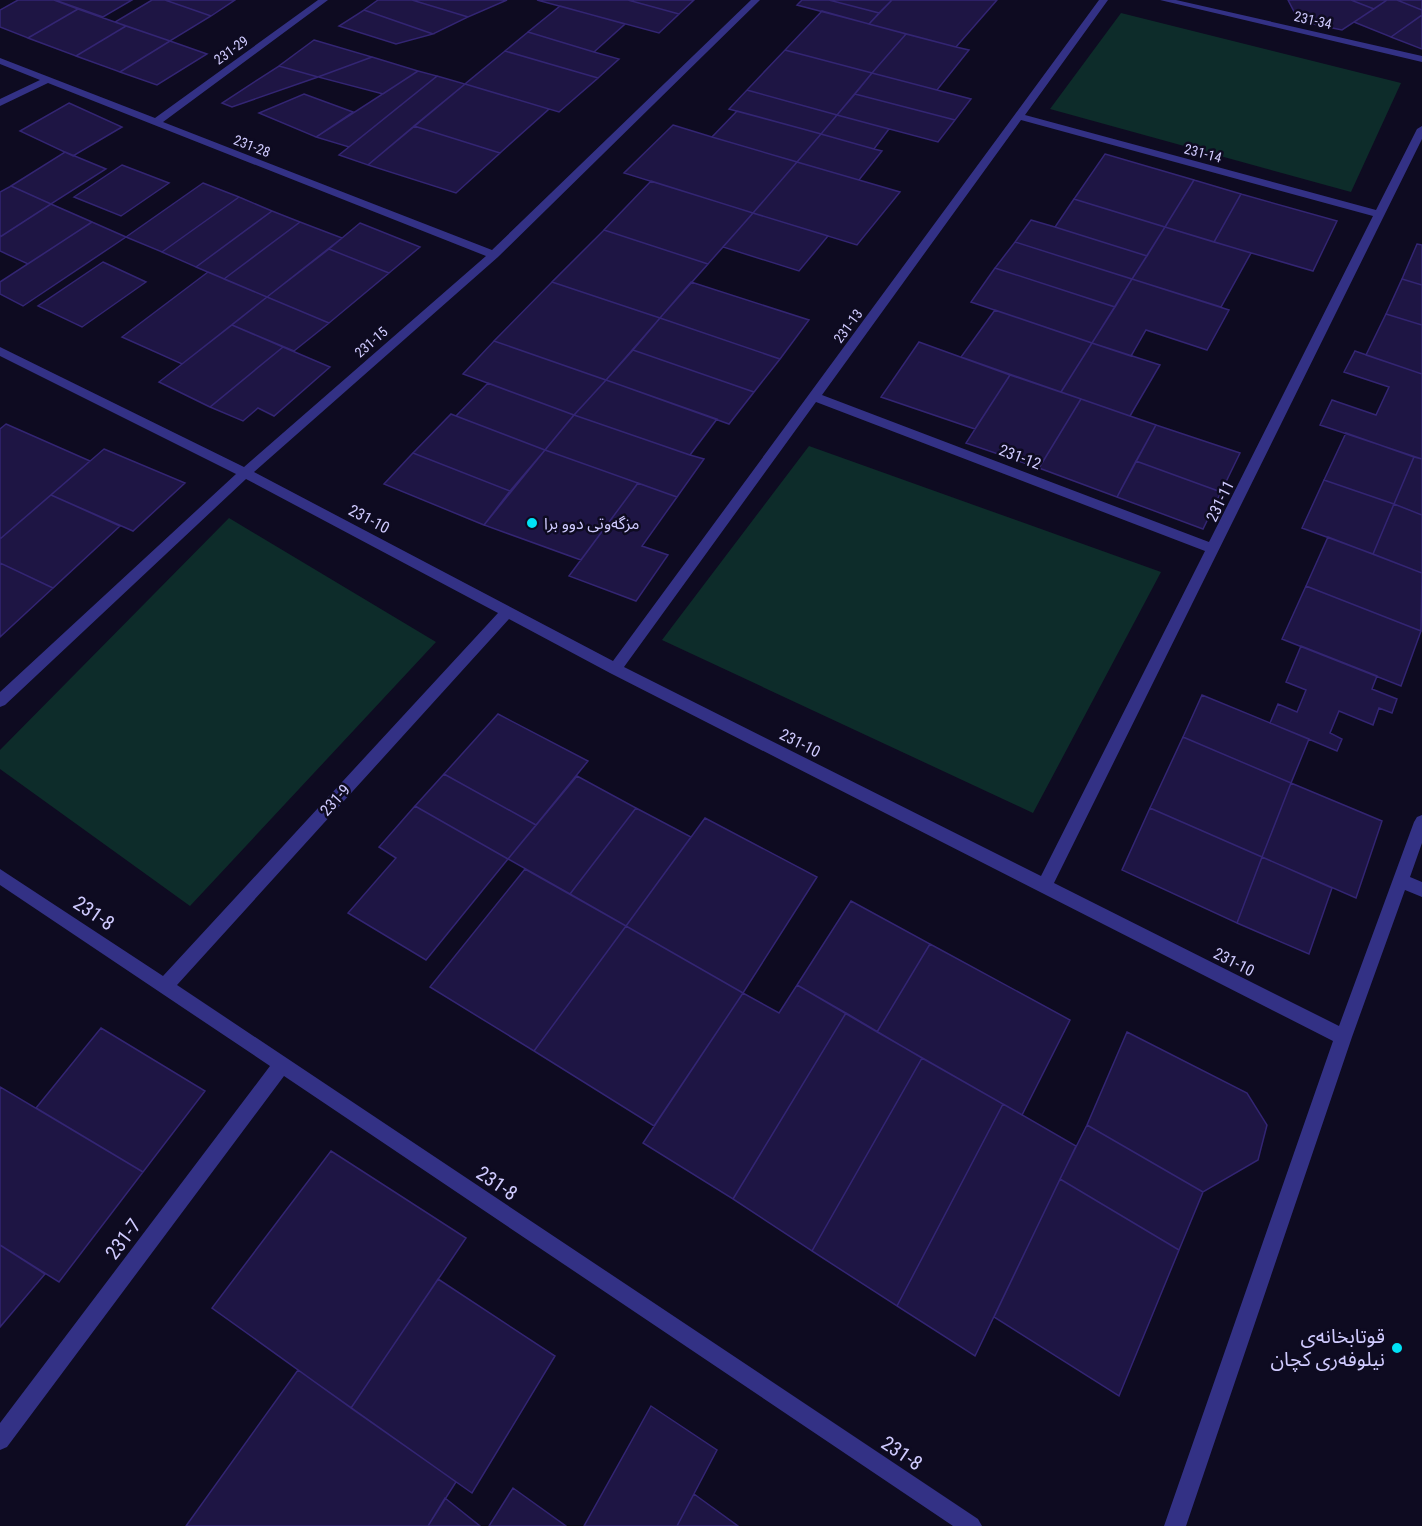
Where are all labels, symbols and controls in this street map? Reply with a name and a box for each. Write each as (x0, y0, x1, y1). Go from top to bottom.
street label: 231-34 (1293, 8, 1333, 32)
street label: 231-29 (211, 32, 251, 68)
street label: 231-28 (231, 132, 273, 160)
street label: 231-14 (1183, 140, 1224, 166)
street label: 231-13 (830, 306, 866, 346)
street label: 231-15 (351, 323, 391, 361)
street label: 231-12 (996, 440, 1044, 474)
street label: 231-11 (1202, 477, 1238, 525)
street label: 231-10 (345, 500, 393, 538)
place label: مزگەوتی دوو برا (544, 514, 640, 533)
marker: مزگەوتی دوو برا (525, 516, 539, 530)
street label: 231-10 (776, 725, 824, 761)
street label: 231-9 (316, 780, 354, 820)
street label: 231-8 (69, 891, 119, 935)
street label: 231-10 (1210, 944, 1258, 980)
street label: 231-8 (472, 1161, 522, 1205)
street label: 231-7 (100, 1214, 146, 1264)
place label: قوتابخانەی نیلوفەری کچان (1270, 1324, 1385, 1372)
marker: قوتابخانەی نیلوفەری کچان (1390, 1341, 1404, 1355)
street label: 231-8 (877, 1431, 927, 1475)

